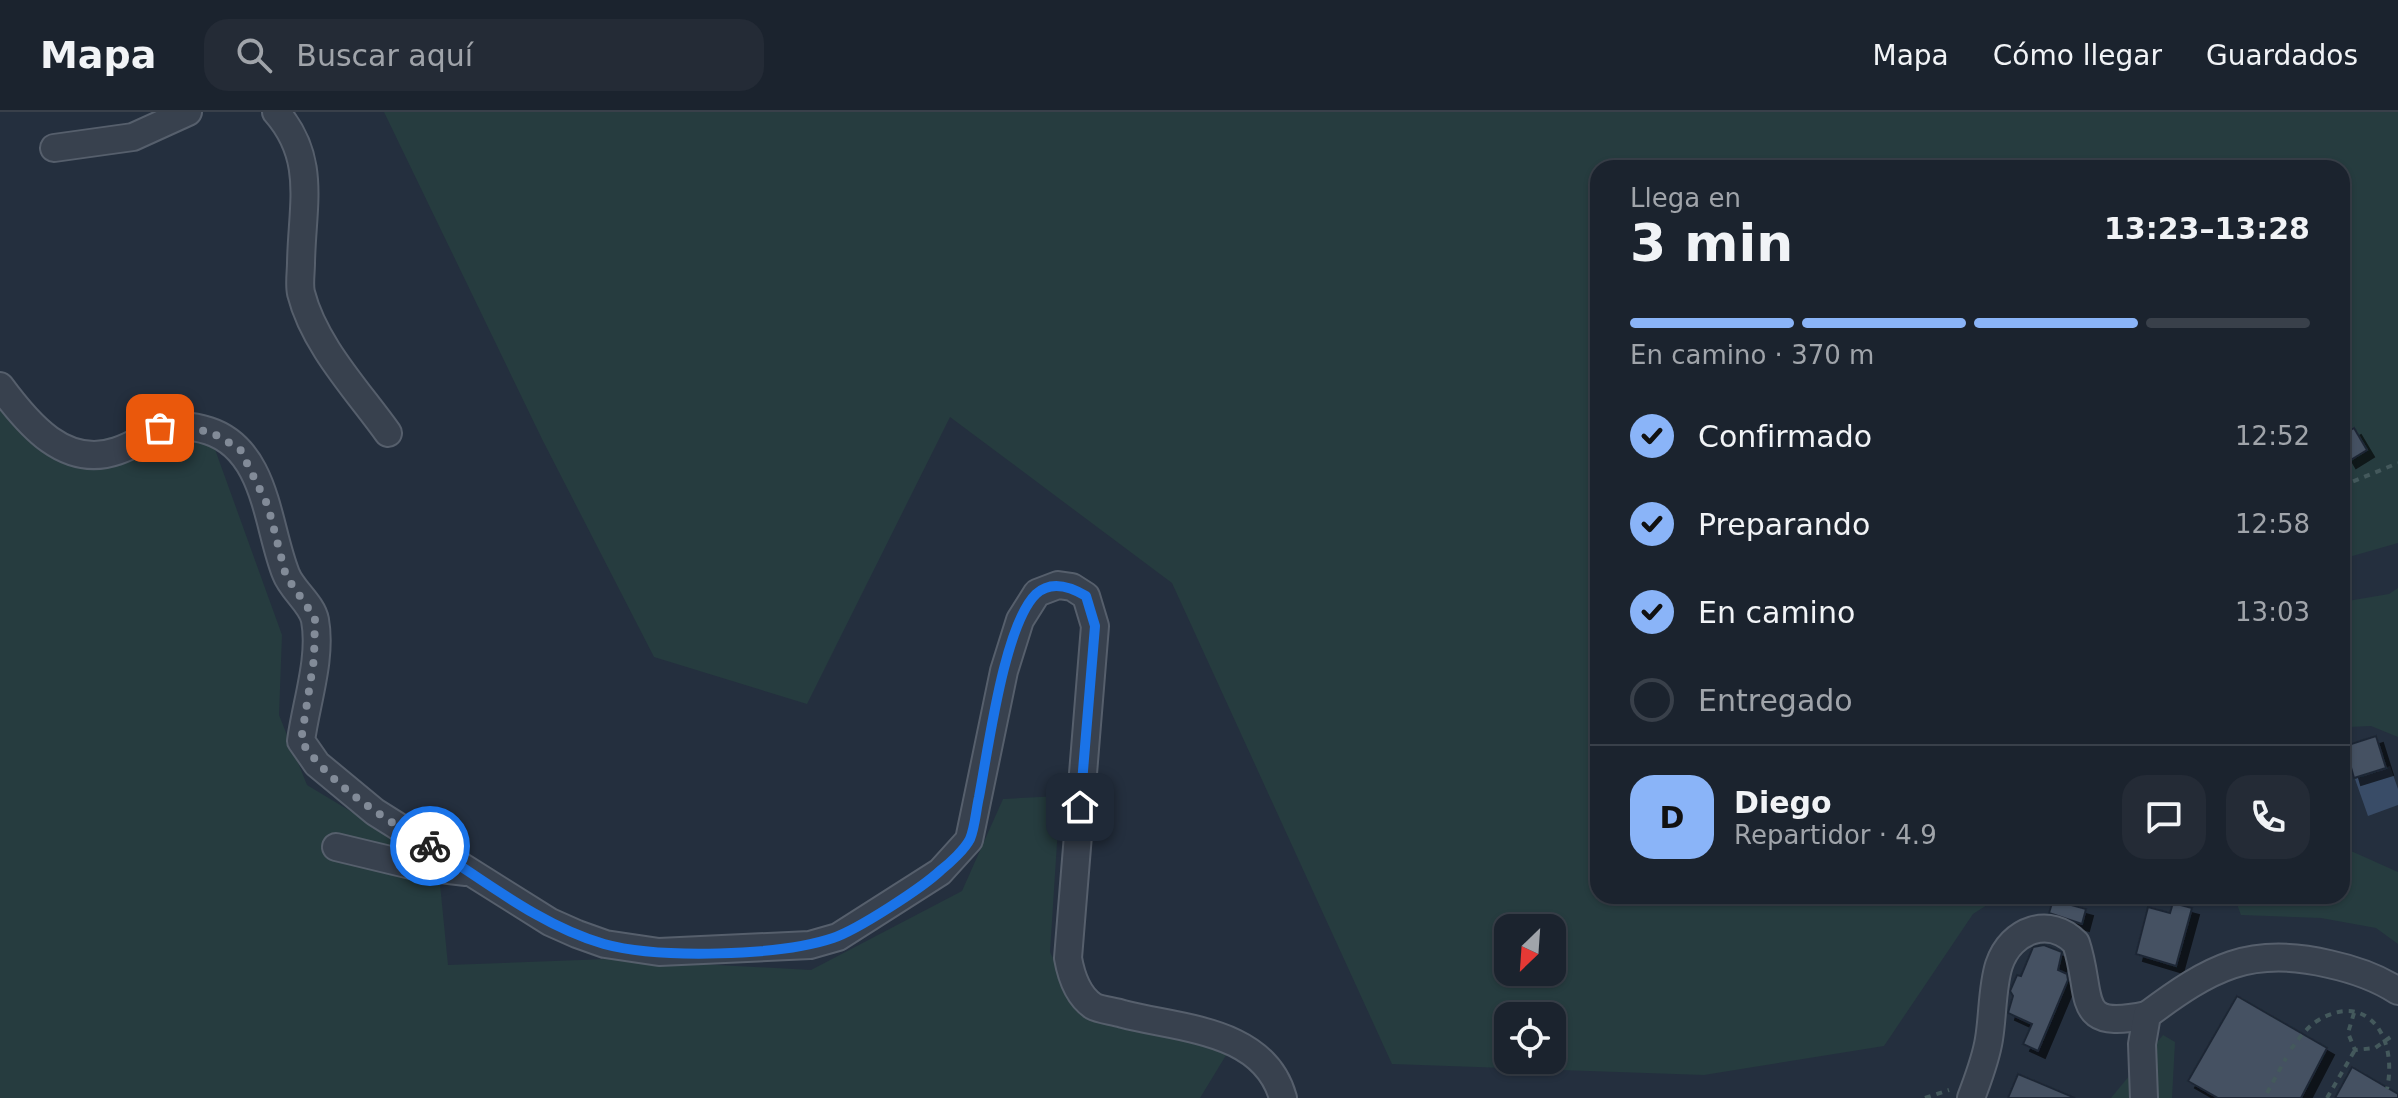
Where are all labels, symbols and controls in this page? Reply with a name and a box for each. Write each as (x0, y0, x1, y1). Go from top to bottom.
search box (204, 19, 764, 91)
text: Mapa (40, 33, 156, 77)
icon: search (232, 33, 276, 77)
text: Buscar aquí (296, 38, 473, 73)
text: Mapa (1872, 39, 1949, 72)
text: Cómo llegar (1993, 39, 2162, 72)
text: Guardados (2206, 39, 2358, 72)
text: Llega en (1630, 183, 1741, 213)
text: 13:23–13:28 (2104, 211, 2310, 246)
text: 3 min (1630, 213, 1793, 273)
text: En camino · 370 m (1630, 340, 1874, 370)
pin (126, 394, 194, 462)
icon: bag (138, 406, 182, 450)
icon: check (1630, 414, 1674, 458)
text: Confirmado (1698, 419, 1872, 454)
text: 12:52 (2235, 421, 2310, 451)
icon: check (1630, 502, 1674, 546)
text: Preparando (1698, 507, 1870, 542)
text: 12:58 (2235, 509, 2310, 539)
icon: check (1630, 590, 1674, 634)
text: En camino (1698, 595, 1855, 630)
text: 13:03 (2235, 597, 2310, 627)
text: Entregado (1698, 683, 1853, 718)
pin (1046, 773, 1114, 841)
button: chat (2122, 775, 2206, 859)
button: phone (2226, 775, 2310, 859)
icon: home (1058, 785, 1102, 829)
text: Diego (1734, 785, 1832, 820)
text: D (1660, 800, 1684, 835)
courier (390, 806, 470, 886)
text: Repartidor · 4.9 (1734, 820, 1937, 850)
icon: bike (408, 824, 452, 868)
north arrow (1494, 914, 1566, 986)
map controls (1494, 914, 1566, 1074)
button: locate (1494, 1002, 1566, 1074)

